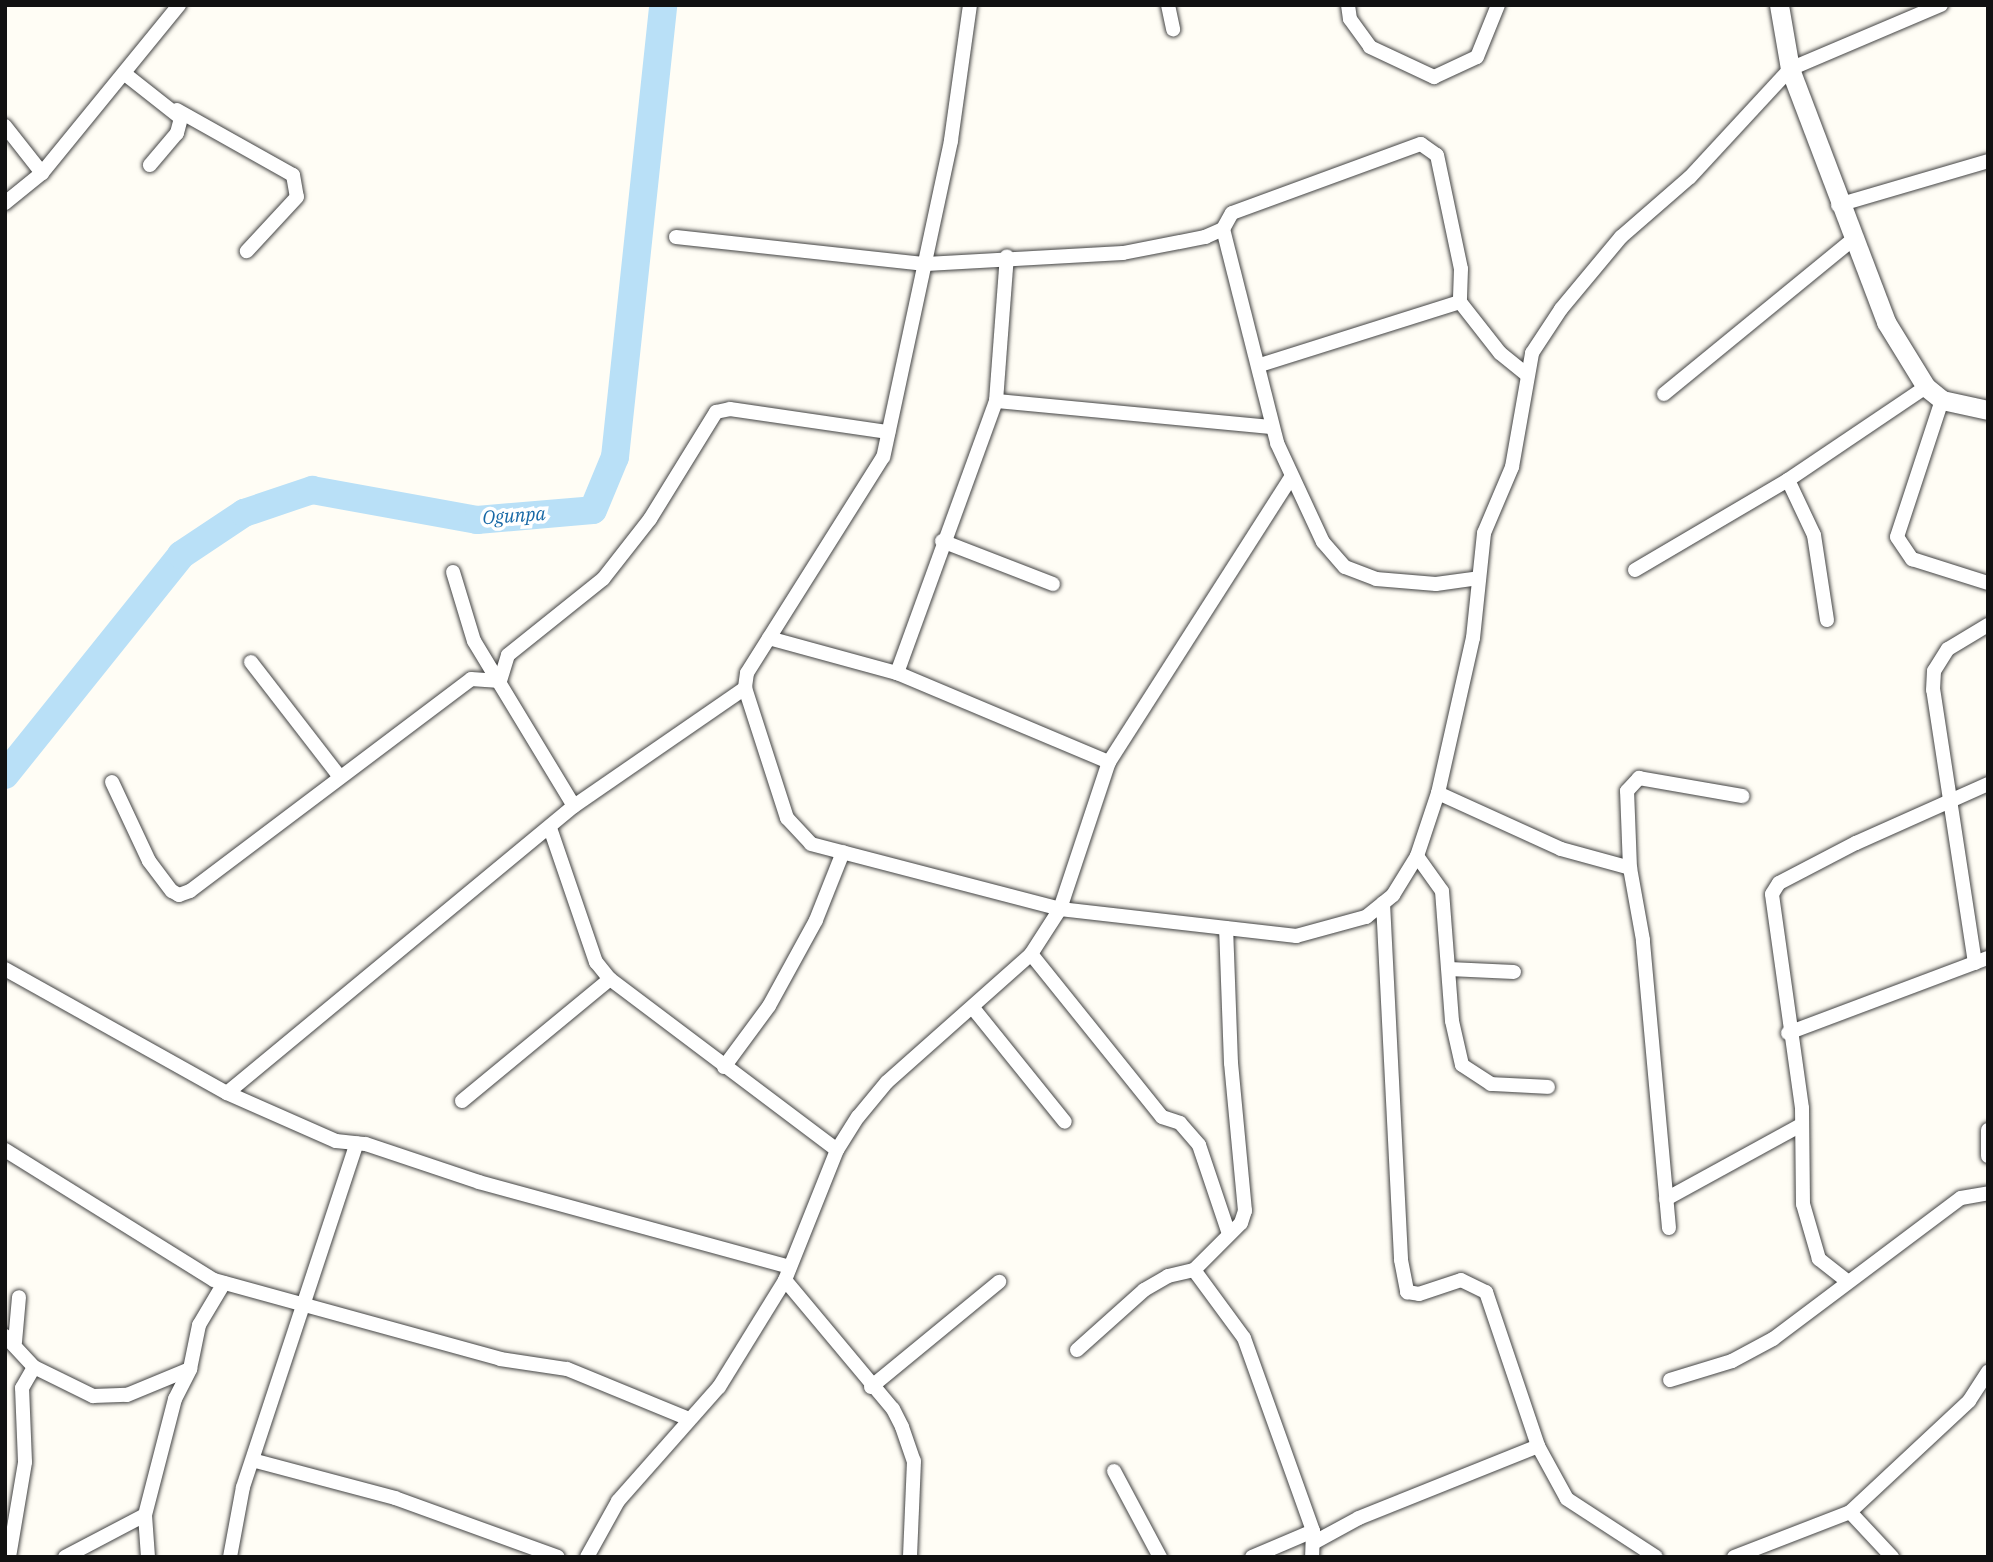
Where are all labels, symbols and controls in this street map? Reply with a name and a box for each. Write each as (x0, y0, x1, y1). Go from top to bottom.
water label: Ogunpa (481, 502, 547, 530)

